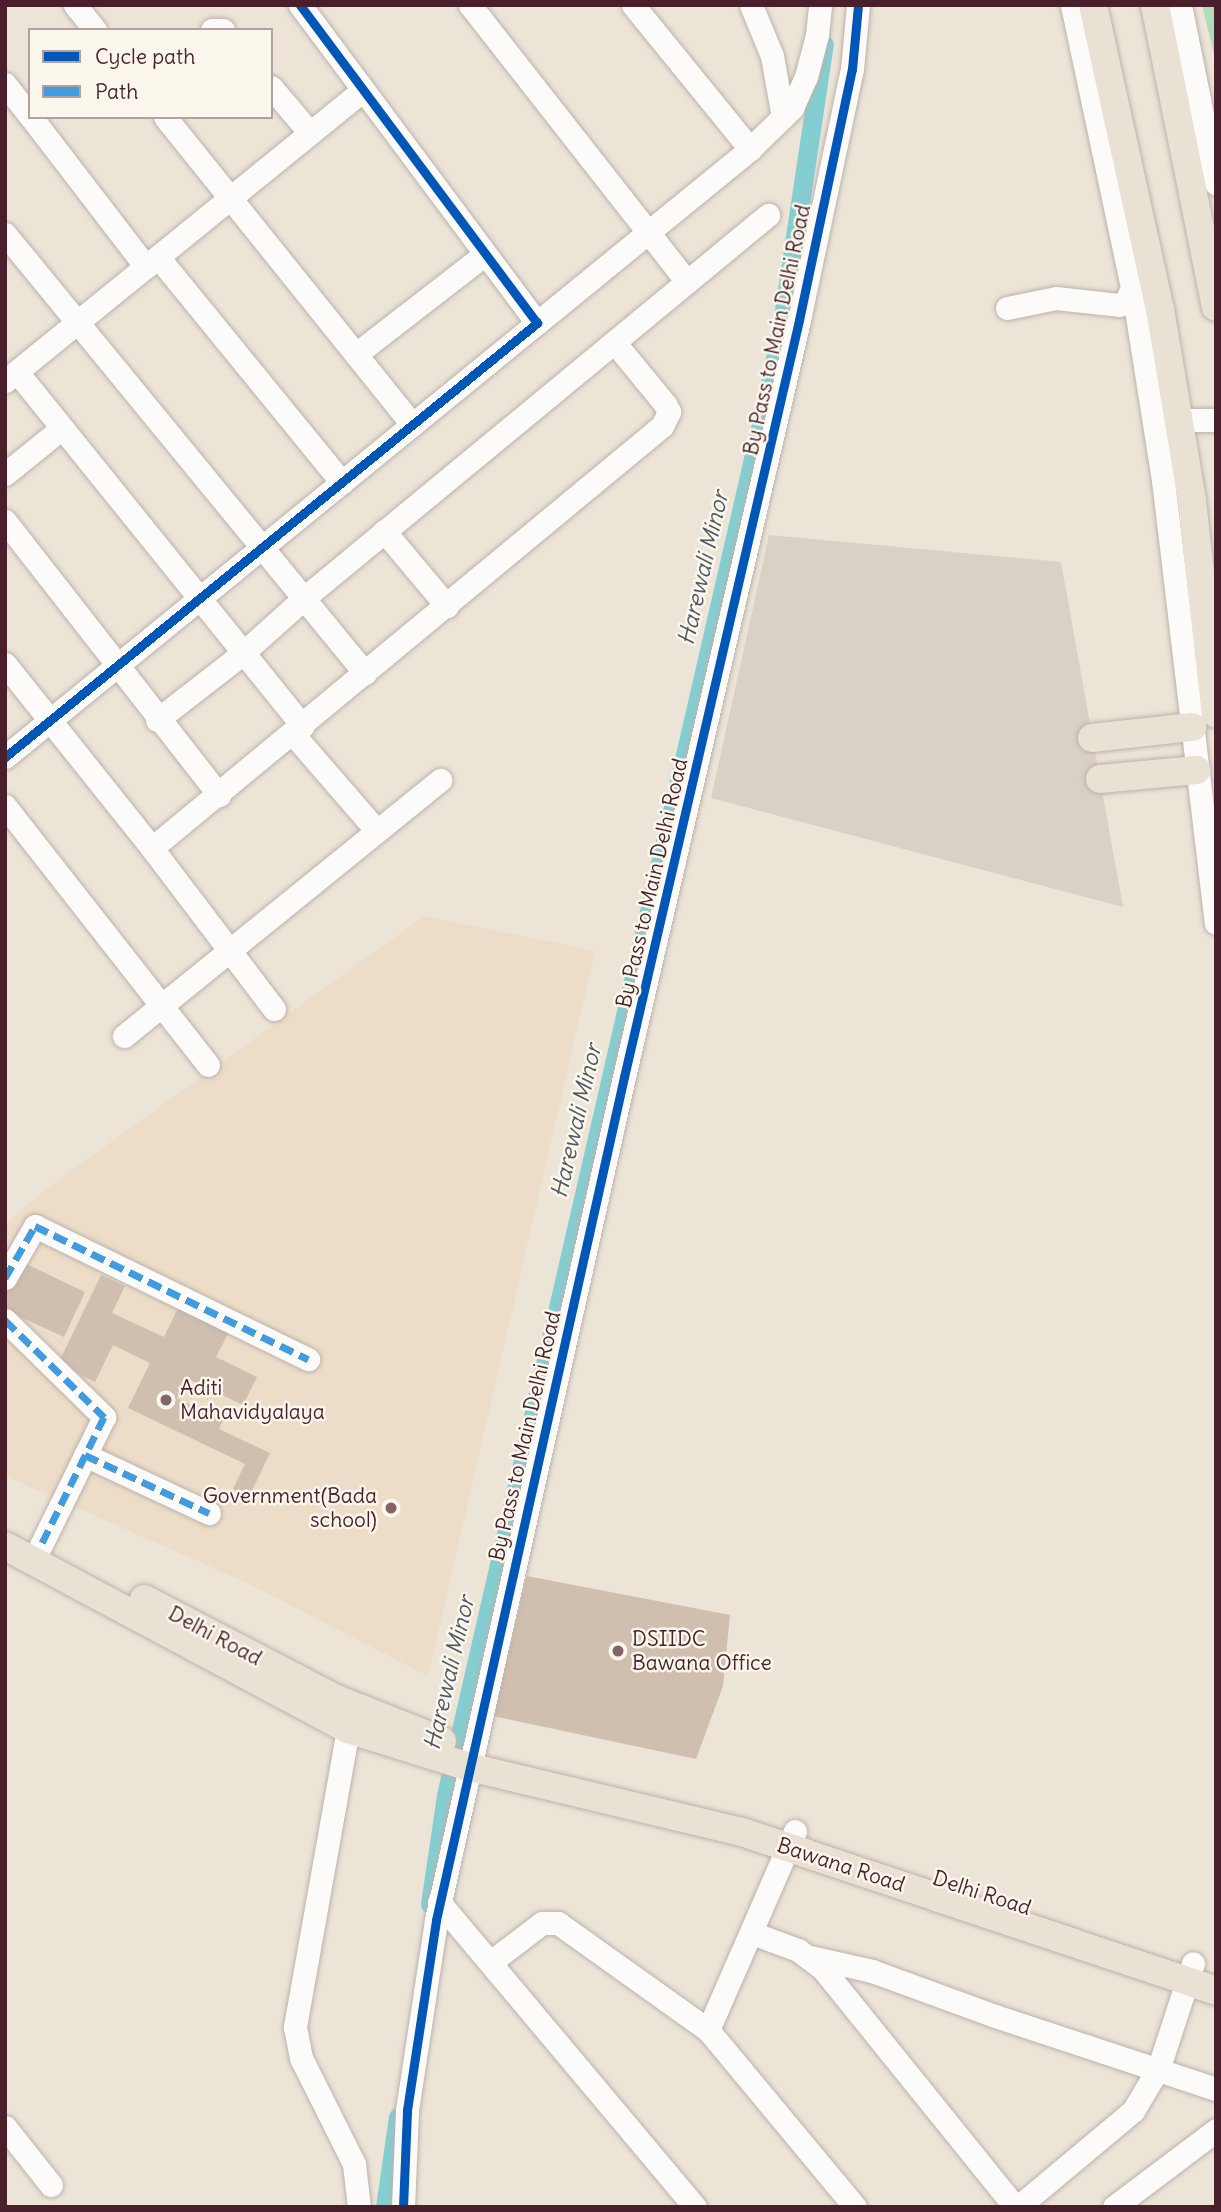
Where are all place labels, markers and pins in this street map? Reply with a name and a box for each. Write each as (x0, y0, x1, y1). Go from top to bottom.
place label: Aditi Mahavidyalaya (180, 1375, 325, 1425)
marker: Aditi Mahavidyalaya (158, 1392, 174, 1408)
place label: Government(Bada school) (203, 1483, 377, 1533)
marker: Government(Bada school) (383, 1500, 399, 1516)
place label: DSIIDC Bawana Office (632, 1626, 772, 1676)
marker: DSIIDC Bawana Office (610, 1643, 626, 1659)

